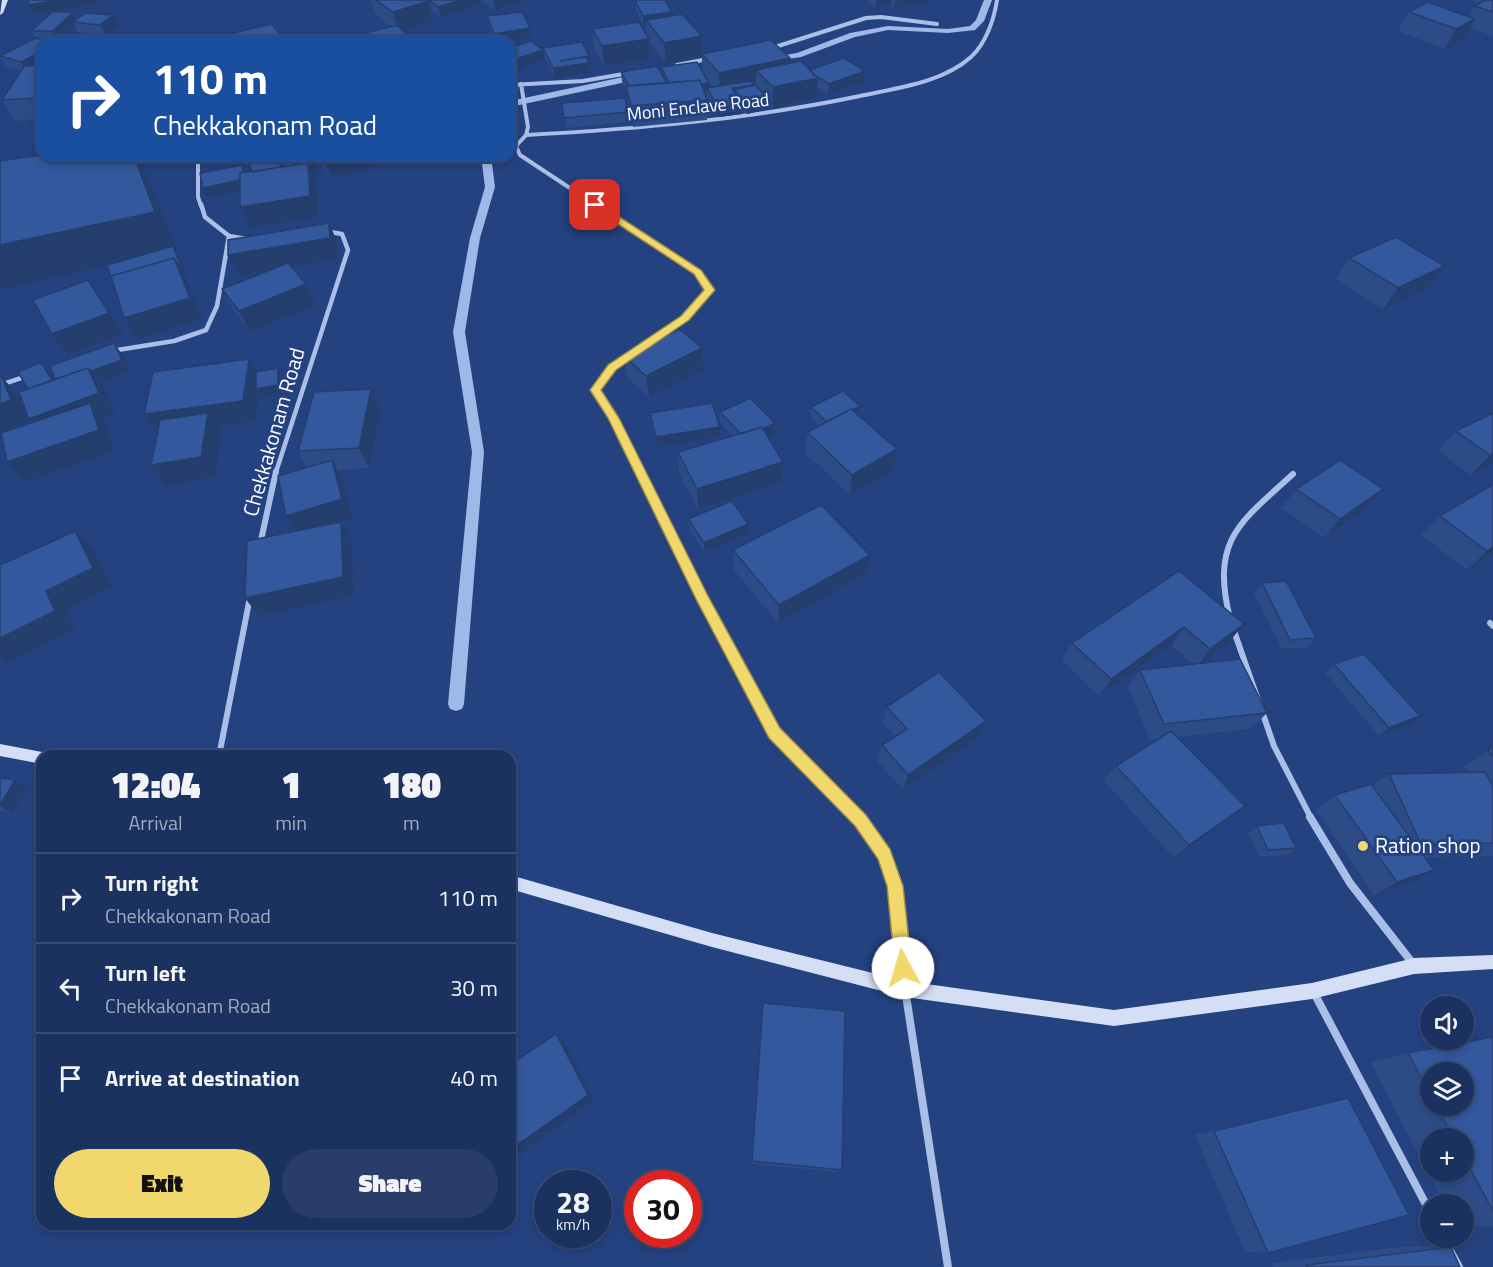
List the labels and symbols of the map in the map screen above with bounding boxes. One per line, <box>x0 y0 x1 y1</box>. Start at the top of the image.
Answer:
street label: Moni Enclave Road <box>625 86 771 127</box>
pin <box>569 179 620 230</box>
street label: Chekkakonam Road <box>234 344 312 520</box>
place label: Ration shop <box>1375 829 1481 861</box>
marker: Ration shop <box>1356 839 1370 853</box>
position arrow <box>871 936 935 1000</box>
speed limit sign: 30 <box>624 1170 702 1248</box>

